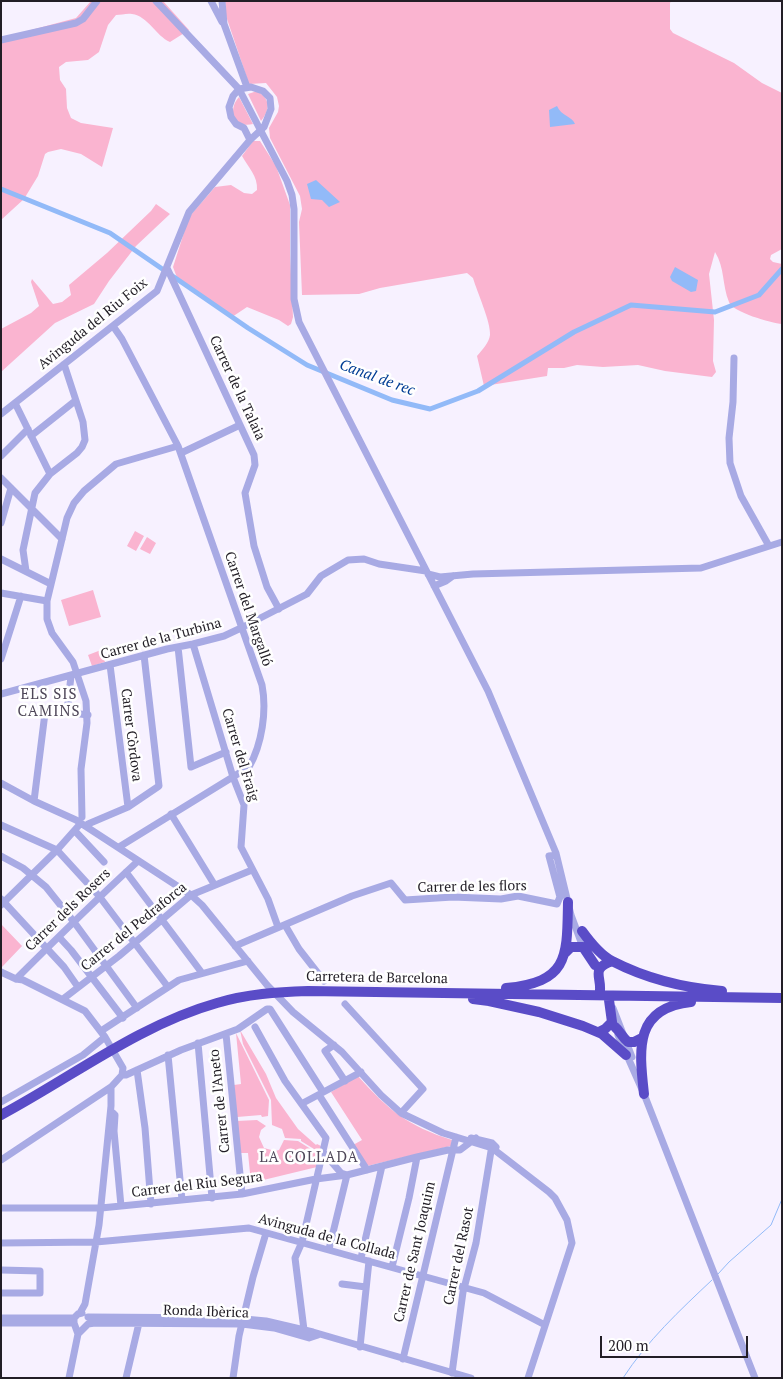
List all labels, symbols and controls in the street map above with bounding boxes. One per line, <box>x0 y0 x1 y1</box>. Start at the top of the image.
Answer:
street label: Avinguda del Riu Foix <box>35 275 151 373</box>
street label: Carrer de la Talaia <box>205 333 269 443</box>
water label: Canal de rec <box>337 356 417 400</box>
street label: Carrer del Margalló <box>220 549 276 669</box>
street label: Carrer de la Turbina <box>99 615 223 663</box>
district label: ELS SIS CAMINS <box>17 686 81 721</box>
street label: Carrer Còrdova <box>117 687 145 783</box>
street label: Carrer del Fraig <box>218 706 262 804</box>
street label: Carrer dels Rosers <box>22 865 114 955</box>
street label: Carrer de les flors <box>417 878 527 896</box>
street label: Carrer del Pedraforca <box>78 879 190 975</box>
street label: Carretera de Barcelona <box>306 968 448 988</box>
street label: Carrer de l'Aneto <box>206 1048 234 1154</box>
district label: LA COLLADA <box>258 1149 360 1167</box>
street label: Carrer del Riu Segura <box>130 1169 264 1201</box>
street label: Carrer de Sant Joaquim <box>391 1180 439 1324</box>
street label: Carrer del Rasot <box>440 1205 478 1307</box>
street label: Avinguda de la Collada <box>256 1211 398 1263</box>
street label: Ronda Ibèrica <box>163 1302 249 1322</box>
scale bar <box>603 1326 750 1358</box>
text: 200 m <box>608 1335 649 1355</box>

